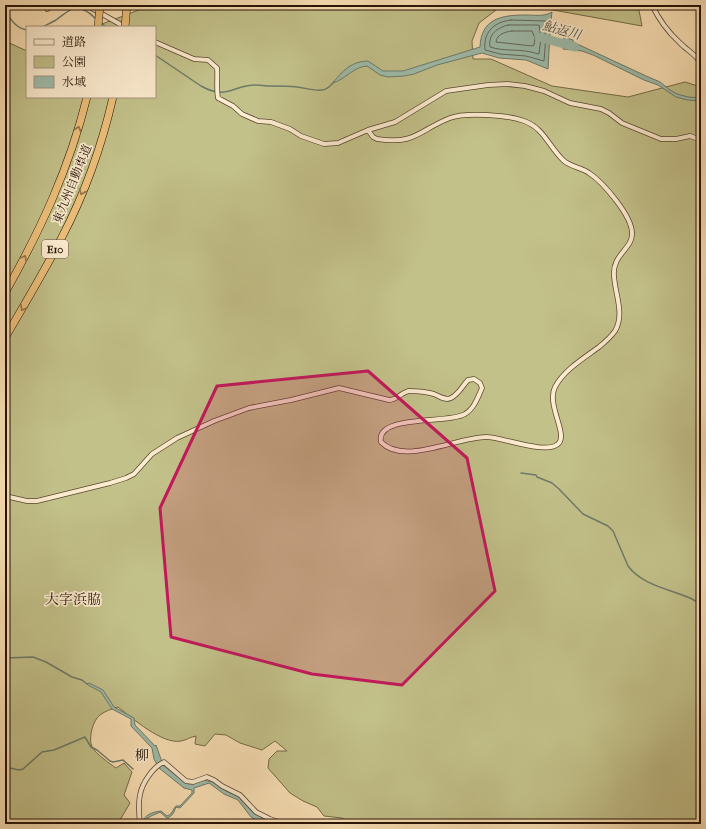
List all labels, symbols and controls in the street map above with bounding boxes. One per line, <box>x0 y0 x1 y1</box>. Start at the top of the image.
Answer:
water label: 鮎返川 <box>541 18 585 43</box>
legend <box>26 26 156 98</box>
text: 道路 <box>62 35 86 49</box>
text: 公園 <box>62 55 86 69</box>
text: 水域 <box>62 75 86 89</box>
one-way arrow <box>73 126 82 133</box>
street label: 東九州自動車道 <box>50 142 94 226</box>
one-way arrow <box>79 189 87 196</box>
road number: E10 <box>42 240 68 258</box>
one-way arrow <box>19 255 26 263</box>
one-way arrow <box>20 304 27 311</box>
district label: 大字浜脇 <box>45 591 101 608</box>
district label: 柳 <box>135 747 149 764</box>

